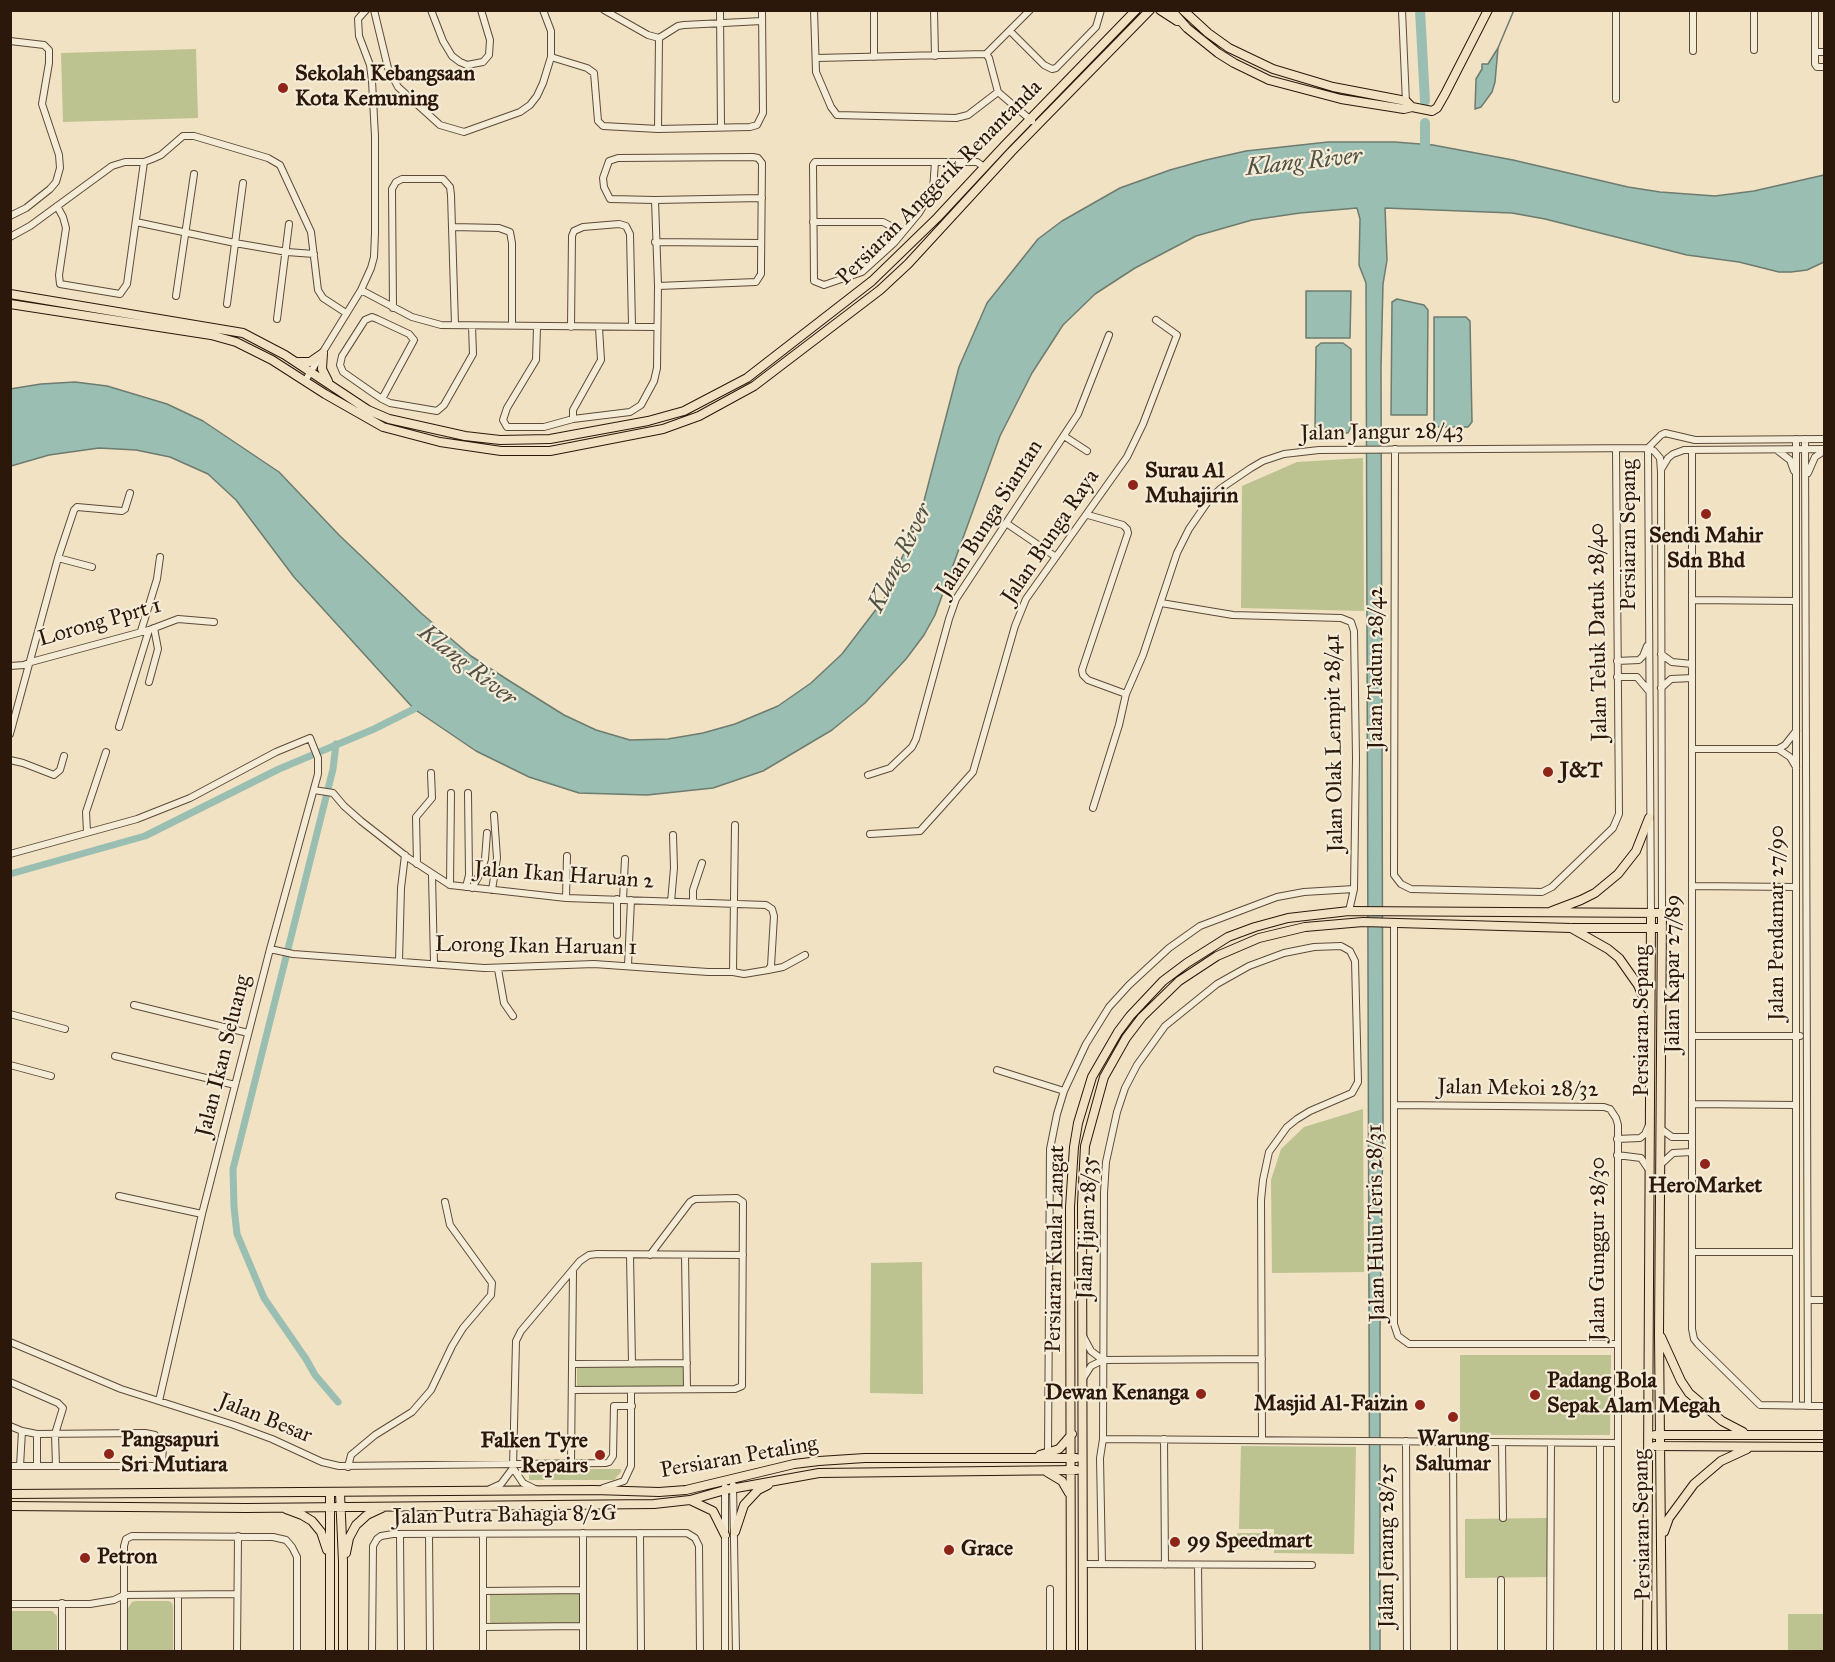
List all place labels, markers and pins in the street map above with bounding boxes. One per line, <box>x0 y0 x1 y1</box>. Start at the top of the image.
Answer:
place label: Sekolah Kebangsaan Kota Kemuning <box>295 62 475 113</box>
marker: Sekolah Kebangsaan Kota Kemuning <box>276 81 290 95</box>
place label: Surau Al Muhajirin <box>1145 459 1238 511</box>
marker: Surau Al Muhajirin <box>1126 478 1140 492</box>
marker: Sendi Mahir Sdn Bhd <box>1699 507 1713 521</box>
place label: Sendi Mahir Sdn Bhd <box>1649 524 1763 576</box>
place label: J&T <box>1560 759 1603 785</box>
marker: J&T <box>1541 765 1555 779</box>
marker: HeroMarket <box>1698 1157 1712 1171</box>
place label: HeroMarket <box>1648 1174 1762 1200</box>
place label: Padang Bola Sepak Alam Megah <box>1547 1369 1721 1420</box>
place label: Dewan Kenanga <box>1045 1381 1189 1407</box>
marker: Dewan Kenanga <box>1194 1387 1208 1401</box>
marker: Padang Bola Sepak Alam Megah <box>1528 1388 1542 1402</box>
place label: Masjid Al-Faizin <box>1254 1392 1408 1418</box>
marker: Masjid Al-Faizin <box>1413 1398 1427 1412</box>
marker: Warung Salumar <box>1446 1410 1460 1424</box>
place label: Warung Salumar <box>1415 1427 1491 1478</box>
place label: Pangsapuri Sri Mutiara <box>121 1428 228 1480</box>
place label: Falken Tyre Repairs <box>480 1429 588 1480</box>
marker: Pangsapuri Sri Mutiara <box>102 1447 116 1461</box>
marker: Falken Tyre Repairs <box>593 1448 607 1462</box>
place label: 99 Speedmart <box>1187 1529 1312 1555</box>
marker: 99 Speedmart <box>1168 1535 1182 1549</box>
place label: Grace <box>961 1537 1013 1563</box>
marker: Grace <box>942 1543 956 1557</box>
place label: Petron <box>97 1545 157 1571</box>
marker: Petron <box>78 1551 92 1565</box>

